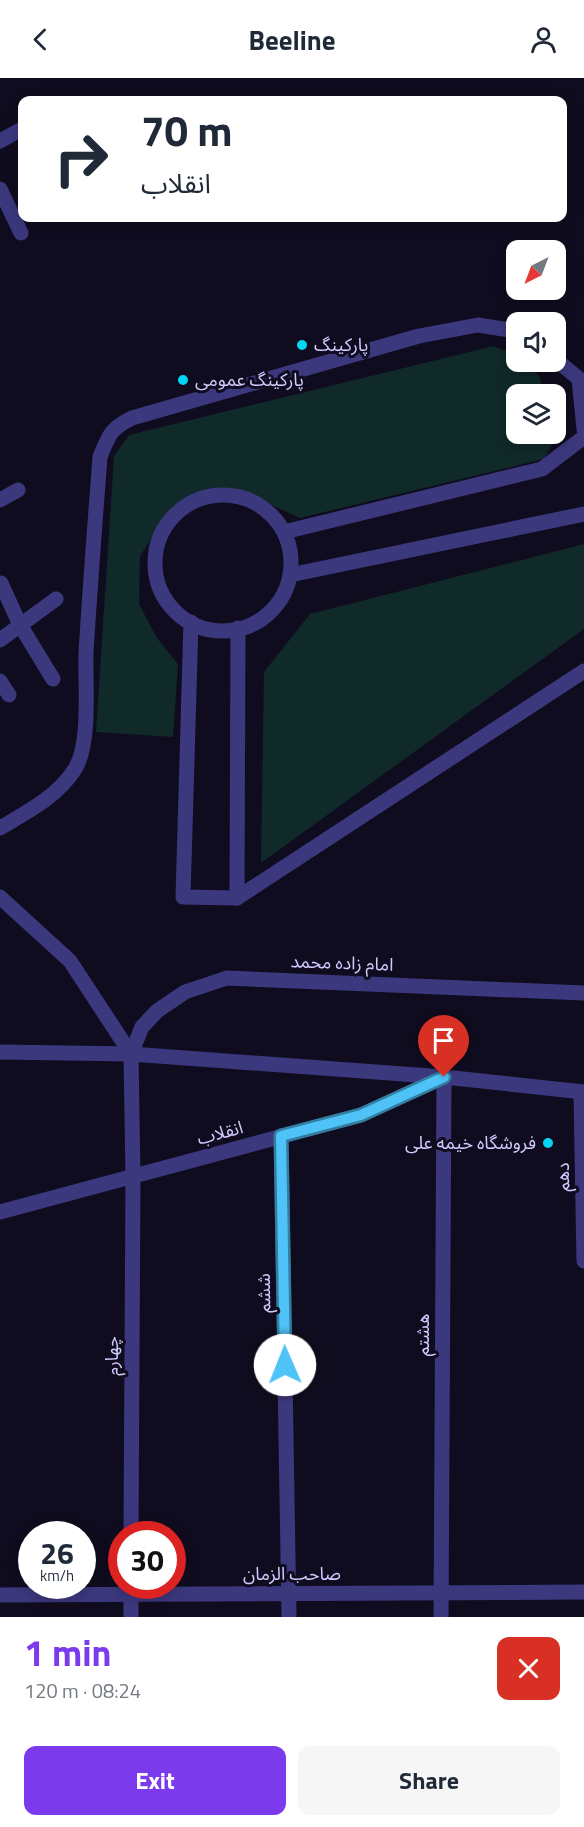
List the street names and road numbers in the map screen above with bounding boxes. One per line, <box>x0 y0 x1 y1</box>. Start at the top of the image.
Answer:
street label: امام زاده محمد <box>290 947 394 979</box>
street label: انقلاب <box>194 1113 246 1152</box>
street label: دهم <box>549 1162 576 1192</box>
street label: ششم <box>250 1273 277 1313</box>
street label: هشتم <box>409 1314 436 1356</box>
street label: چهارم <box>98 1336 126 1376</box>
street label: صاحب الزمان <box>243 1560 341 1587</box>

